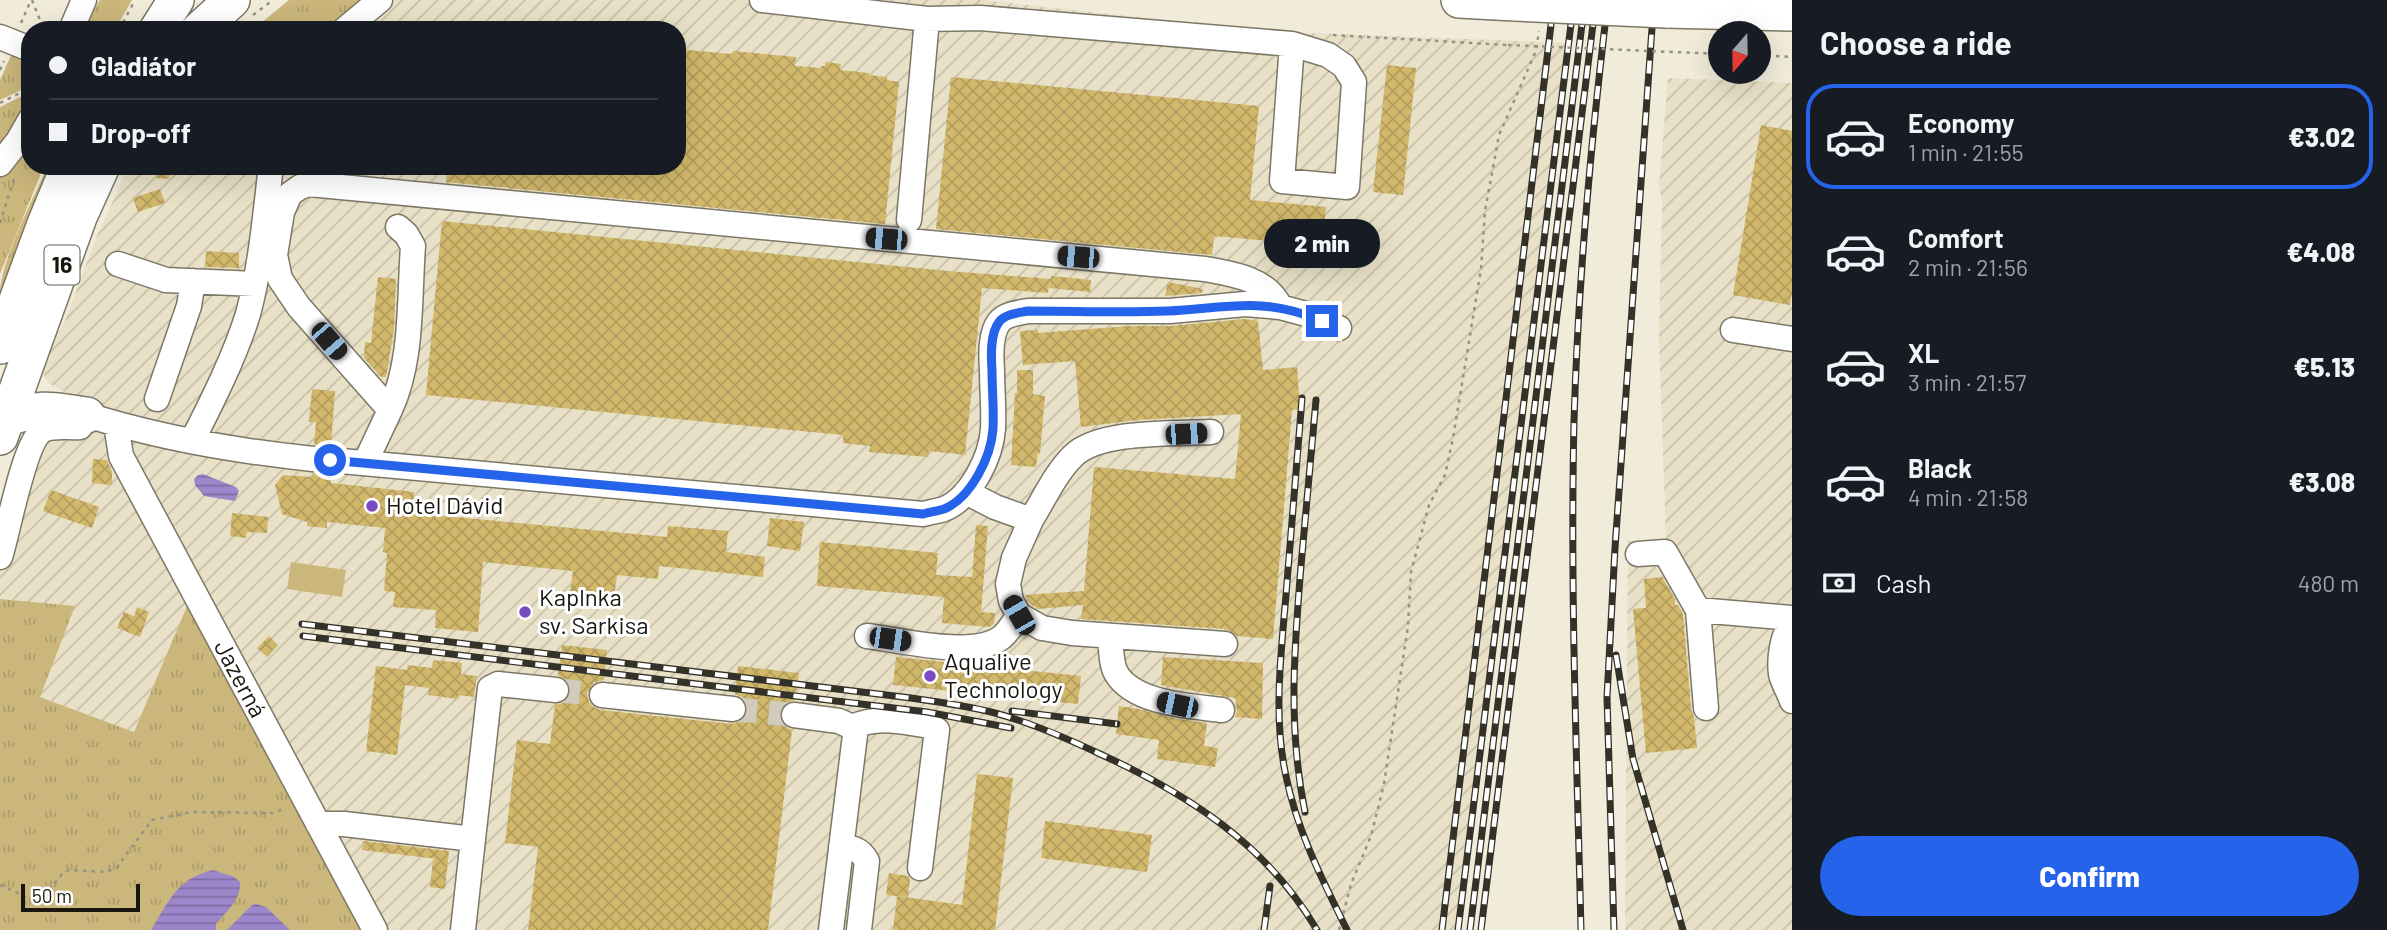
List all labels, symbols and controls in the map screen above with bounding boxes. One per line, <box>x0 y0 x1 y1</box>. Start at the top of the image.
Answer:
north arrow <box>1708 21 1771 84</box>
map controls <box>1708 21 1771 84</box>
text: Choose a ride <box>1820 23 2012 61</box>
text: Gladiátor <box>91 50 196 81</box>
icon: car <box>1824 105 1887 168</box>
text: Economy <box>1908 107 2014 138</box>
text: Drop-off <box>91 117 191 148</box>
text: €3.02 <box>2288 121 2355 152</box>
text: 1 min · 21:55 <box>1908 138 2023 166</box>
callout: 2 min <box>1264 219 1380 268</box>
icon: car <box>1824 220 1887 283</box>
text: Comfort <box>1908 222 2004 253</box>
car <box>865 227 908 251</box>
text: 2 min <box>1294 229 1350 257</box>
text: €4.08 <box>2287 236 2355 267</box>
car <box>1057 245 1100 269</box>
road number: 16 <box>44 246 80 284</box>
text: 2 min · 21:56 <box>1908 253 2028 281</box>
route end <box>1306 305 1338 337</box>
car <box>308 318 351 364</box>
icon: car <box>1824 335 1887 398</box>
text: XL <box>1908 337 1939 368</box>
text: €5.13 <box>2294 351 2355 382</box>
text: 3 min · 21:57 <box>1908 368 2026 396</box>
car <box>1165 422 1208 446</box>
route start <box>314 444 346 476</box>
icon: car <box>1824 450 1887 513</box>
text: Black <box>1908 452 1972 483</box>
text: €3.08 <box>2289 466 2355 497</box>
text: 4 min · 21:58 <box>1908 483 2028 511</box>
place label: Hotel Dávid <box>386 490 503 519</box>
marker: Hotel Dávid <box>364 498 380 514</box>
icon: cash <box>1820 564 1858 602</box>
text: Cash <box>1876 567 1931 598</box>
text: 480 m <box>2298 569 2359 597</box>
place label: Kaplnka sv. Sarkisa <box>539 582 649 639</box>
car <box>1000 592 1039 638</box>
marker: Kaplnka sv. Sarkisa <box>517 604 533 620</box>
car <box>868 626 913 652</box>
street label: Jazerná <box>209 635 274 722</box>
place label: Aqualive Technology <box>944 646 1063 703</box>
marker: Aqualive Technology <box>922 668 938 684</box>
car <box>1155 690 1200 720</box>
button: Confirm <box>1820 836 2359 916</box>
scale bar <box>21 881 140 913</box>
text: 50 m <box>32 884 72 907</box>

